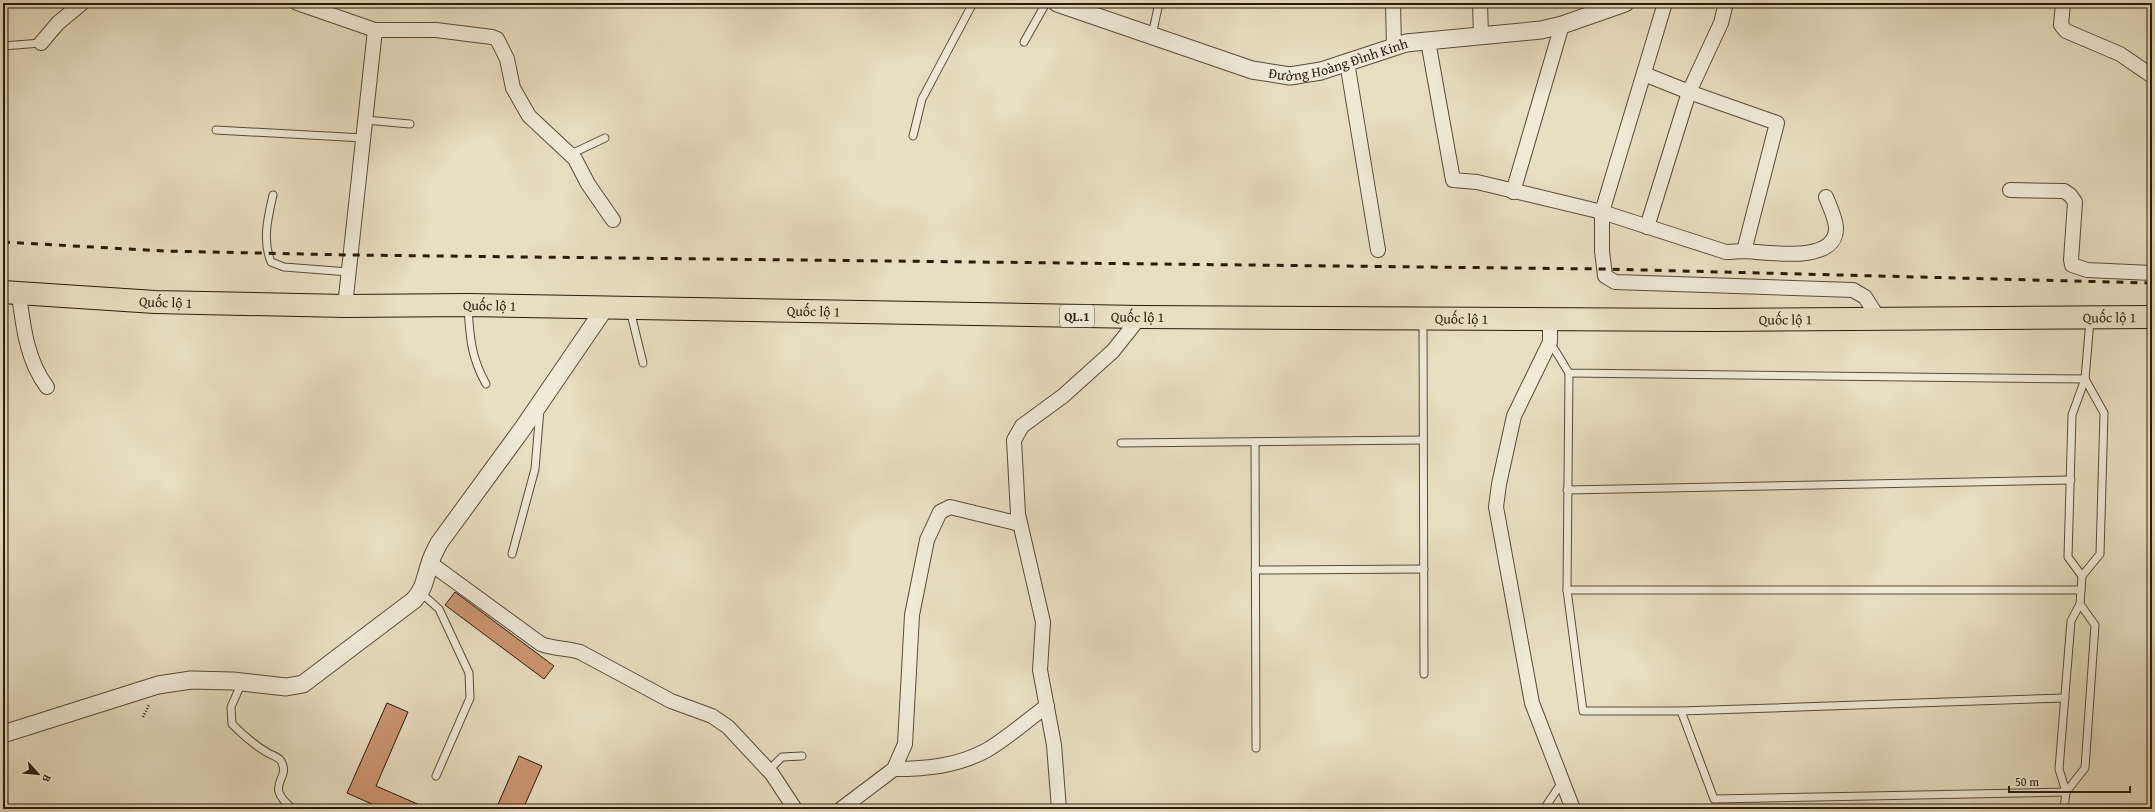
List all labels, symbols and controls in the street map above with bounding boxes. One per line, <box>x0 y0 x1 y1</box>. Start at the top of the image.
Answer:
street label: Đường Hoàng Đình Kinh <box>1267 33 1410 87</box>
street label: Quốc lộ 1 <box>138 291 193 313</box>
street label: Quốc lộ 1 <box>463 295 517 316</box>
street label: Quốc lộ 1 <box>787 301 840 322</box>
road number: QL.1 <box>1060 305 1094 327</box>
street label: Quốc lộ 1 <box>1111 306 1164 327</box>
street label: Quốc lộ 1 <box>2083 307 2136 327</box>
street label: Quốc lộ 1 <box>1435 309 1488 329</box>
street label: Quốc lộ 1 <box>1759 309 1812 330</box>
north arrow <box>18 754 58 794</box>
scale bar <box>2009 768 2130 794</box>
text: B <box>38 772 56 785</box>
text: 50 m <box>2015 773 2039 790</box>

